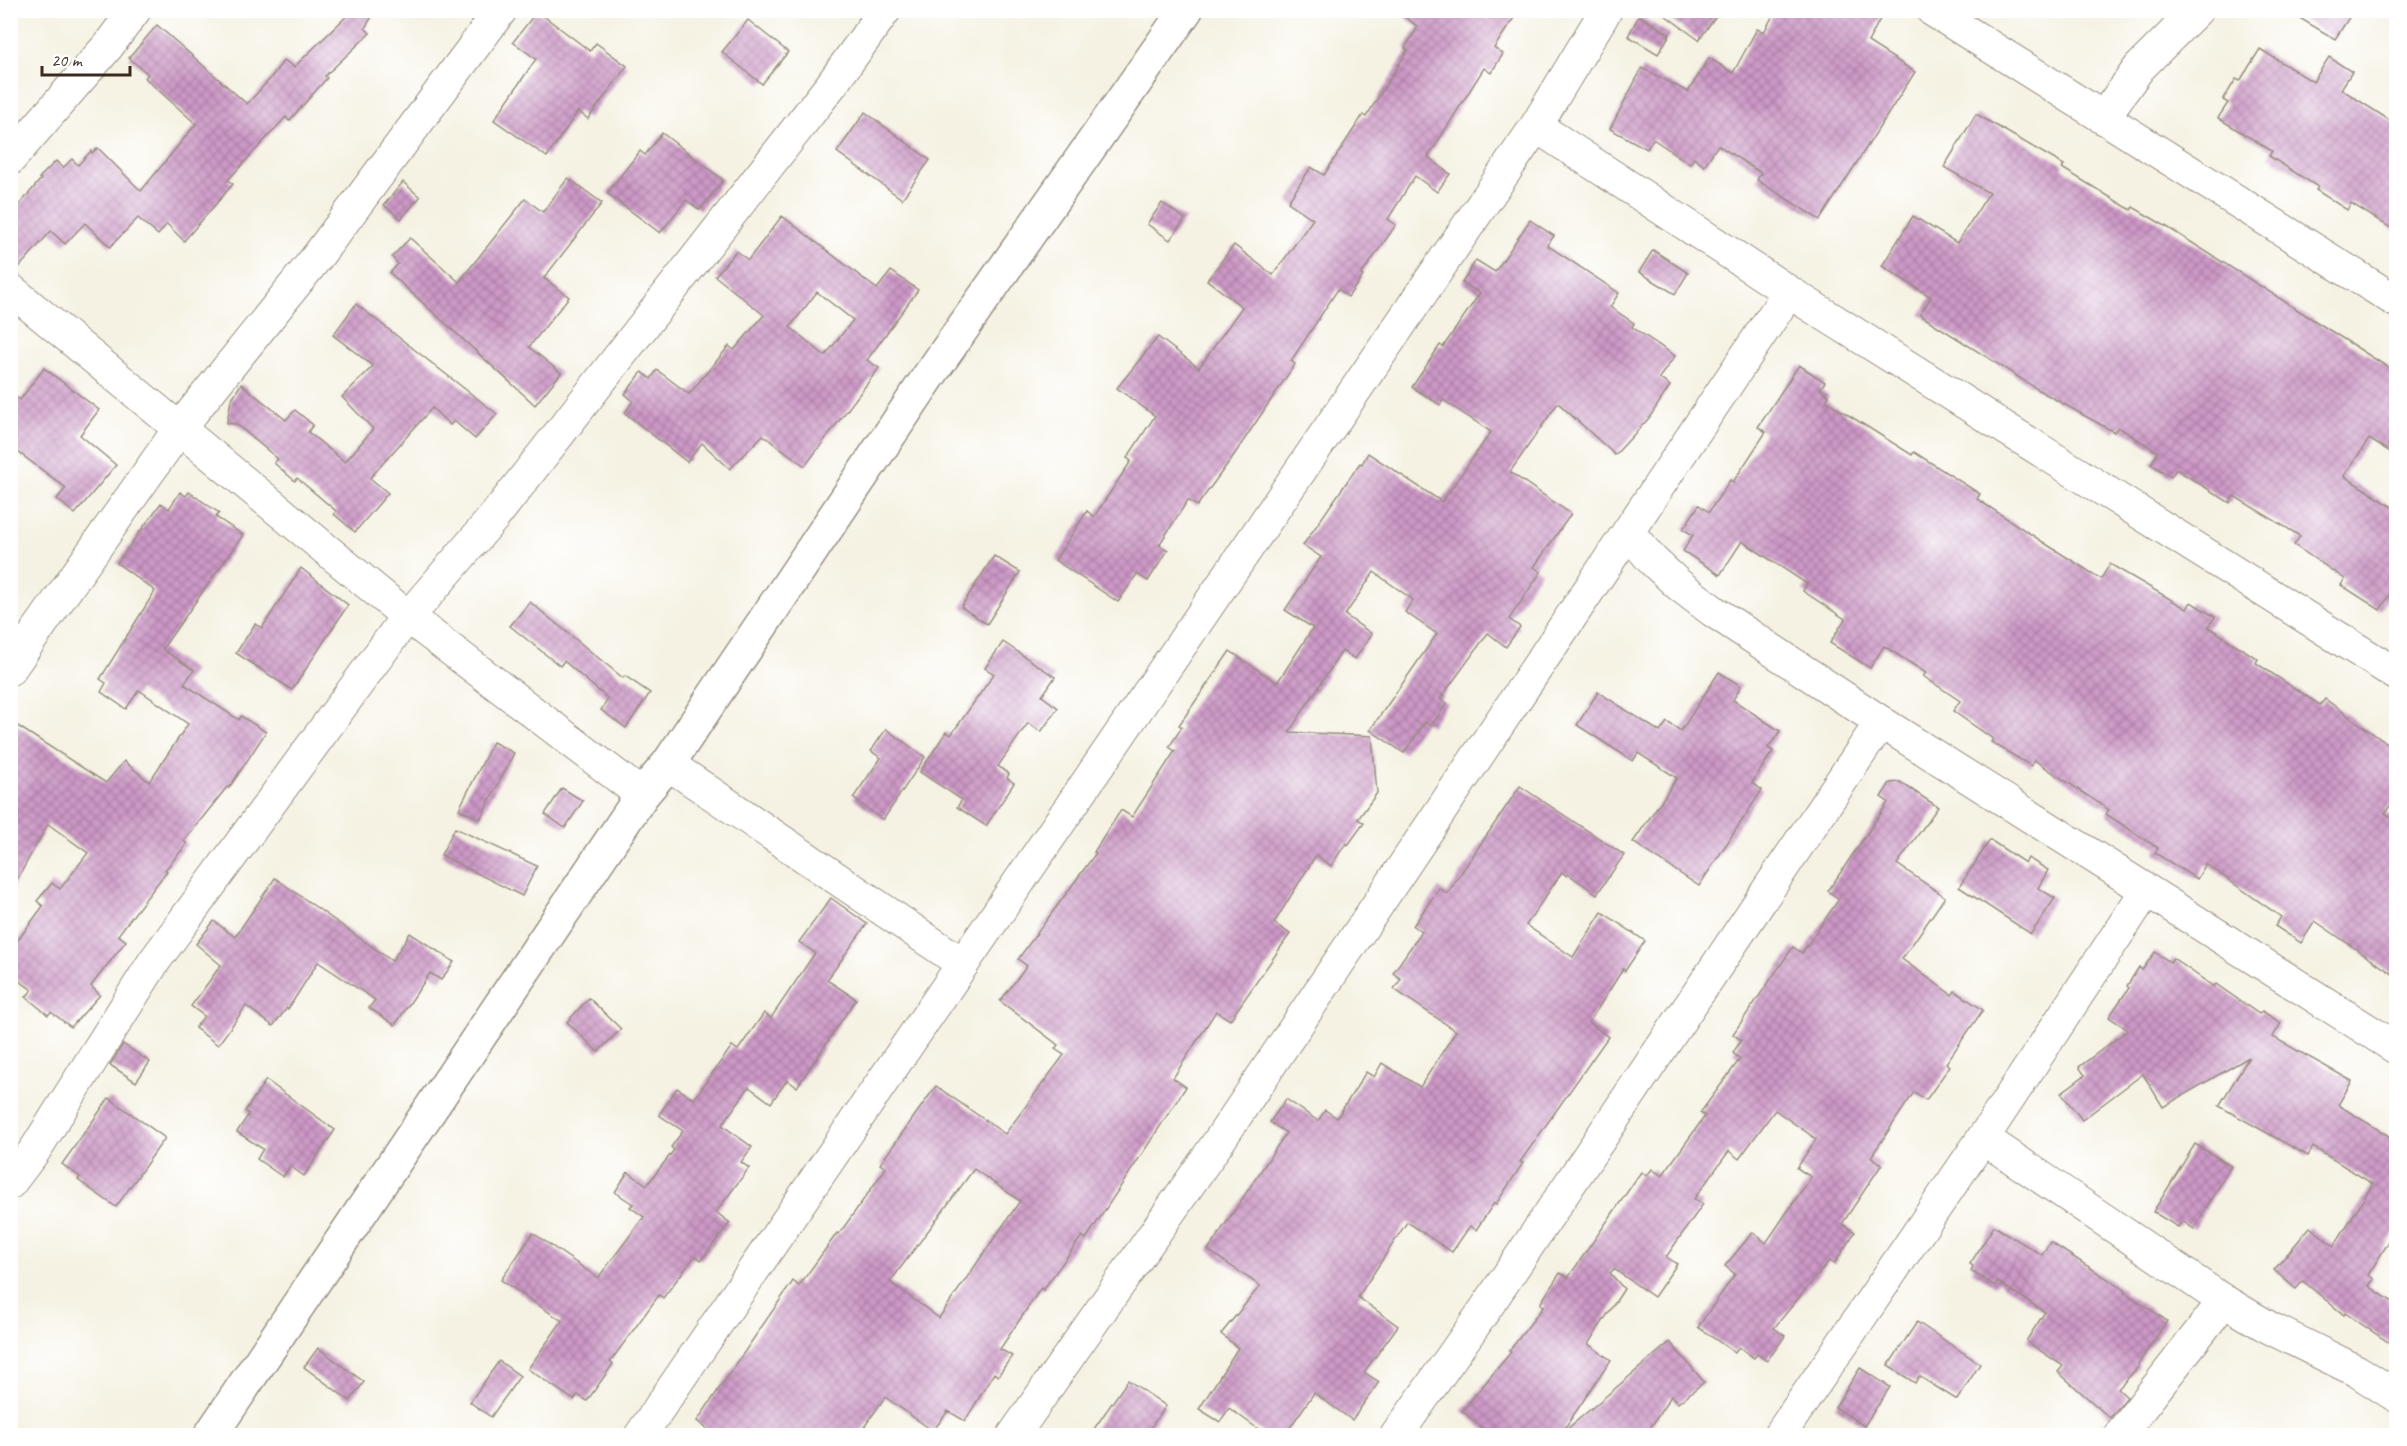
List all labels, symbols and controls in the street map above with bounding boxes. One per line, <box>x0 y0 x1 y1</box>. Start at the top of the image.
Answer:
scale bar <box>42 39 130 77</box>
text: 20 m <box>51 49 84 71</box>

